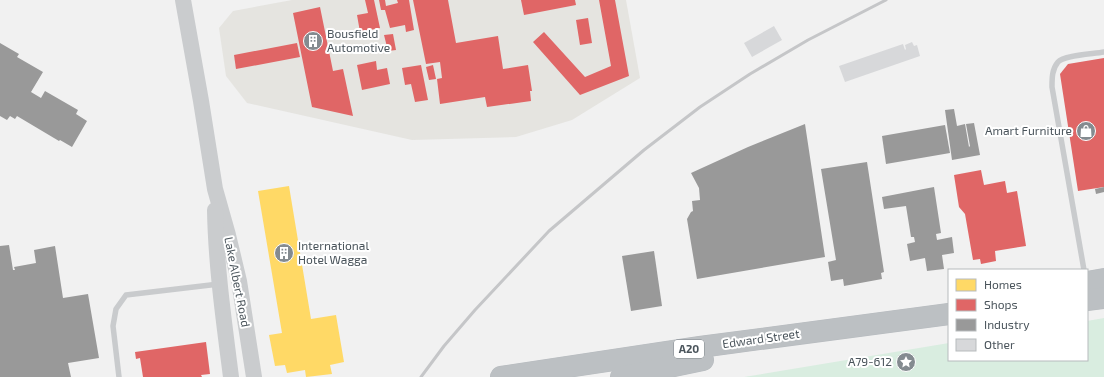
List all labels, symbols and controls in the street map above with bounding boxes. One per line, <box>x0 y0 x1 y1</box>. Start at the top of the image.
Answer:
place label: Bousfield Automotive <box>327 26 390 54</box>
building icon: Bousfield Automotive <box>302 30 324 52</box>
shop icon: Amart Furniture <box>1075 120 1097 142</box>
place label: Amart Furniture <box>985 123 1072 137</box>
street label: Lake Albert Road <box>222 236 254 328</box>
place label: International Hotel Wagga <box>298 238 369 266</box>
building icon: International Hotel Wagga <box>273 242 295 264</box>
legend <box>948 269 1088 361</box>
text: Homes <box>984 277 1022 291</box>
text: Shops <box>984 297 1018 311</box>
text: Industry <box>984 317 1030 331</box>
street label: Edward Street <box>721 326 801 350</box>
text: Other <box>984 337 1015 351</box>
road number: A20 <box>674 340 704 358</box>
place icon: A79-612 <box>895 351 917 373</box>
place label: A79-612 <box>848 354 892 368</box>

